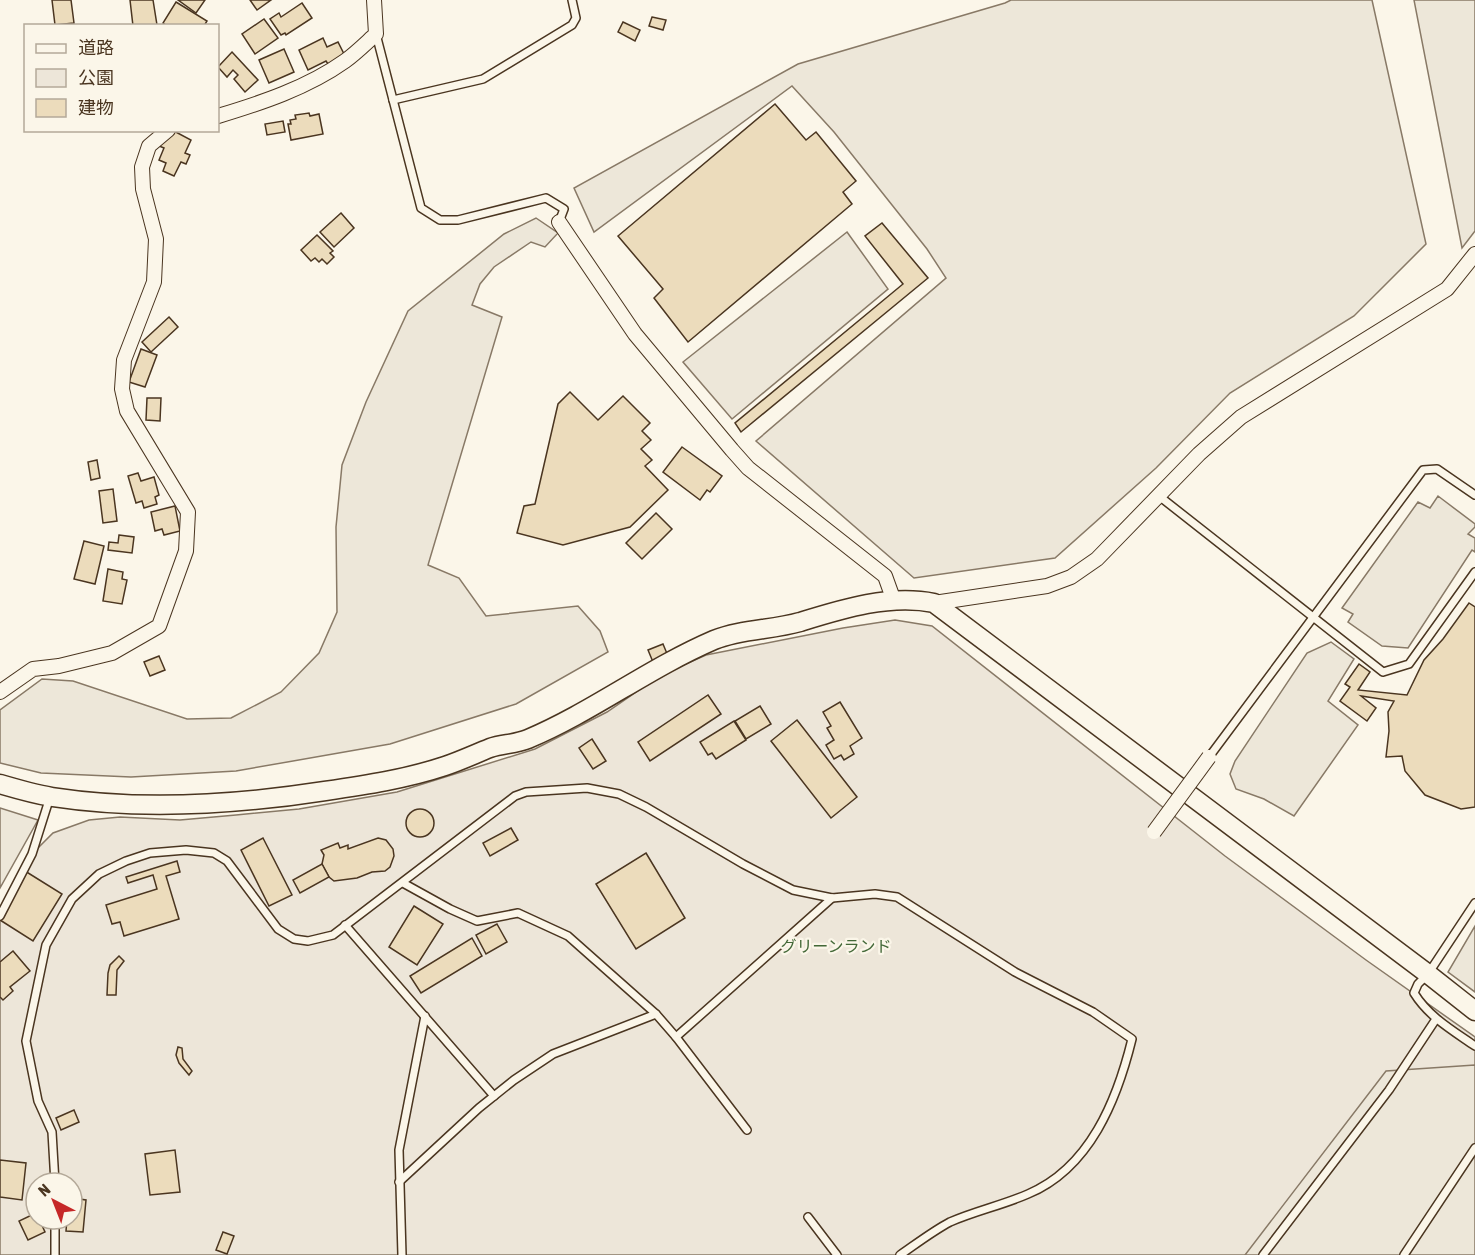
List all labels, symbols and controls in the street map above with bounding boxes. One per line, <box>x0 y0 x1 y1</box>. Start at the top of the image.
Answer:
legend <box>24 24 219 132</box>
text: 道路 <box>78 37 114 58</box>
text: 公園 <box>78 67 114 88</box>
text: 建物 <box>78 97 114 118</box>
park label: グリーンランド <box>780 937 892 955</box>
north arrow <box>24 1171 84 1231</box>
text: N <box>34 1180 53 1200</box>

